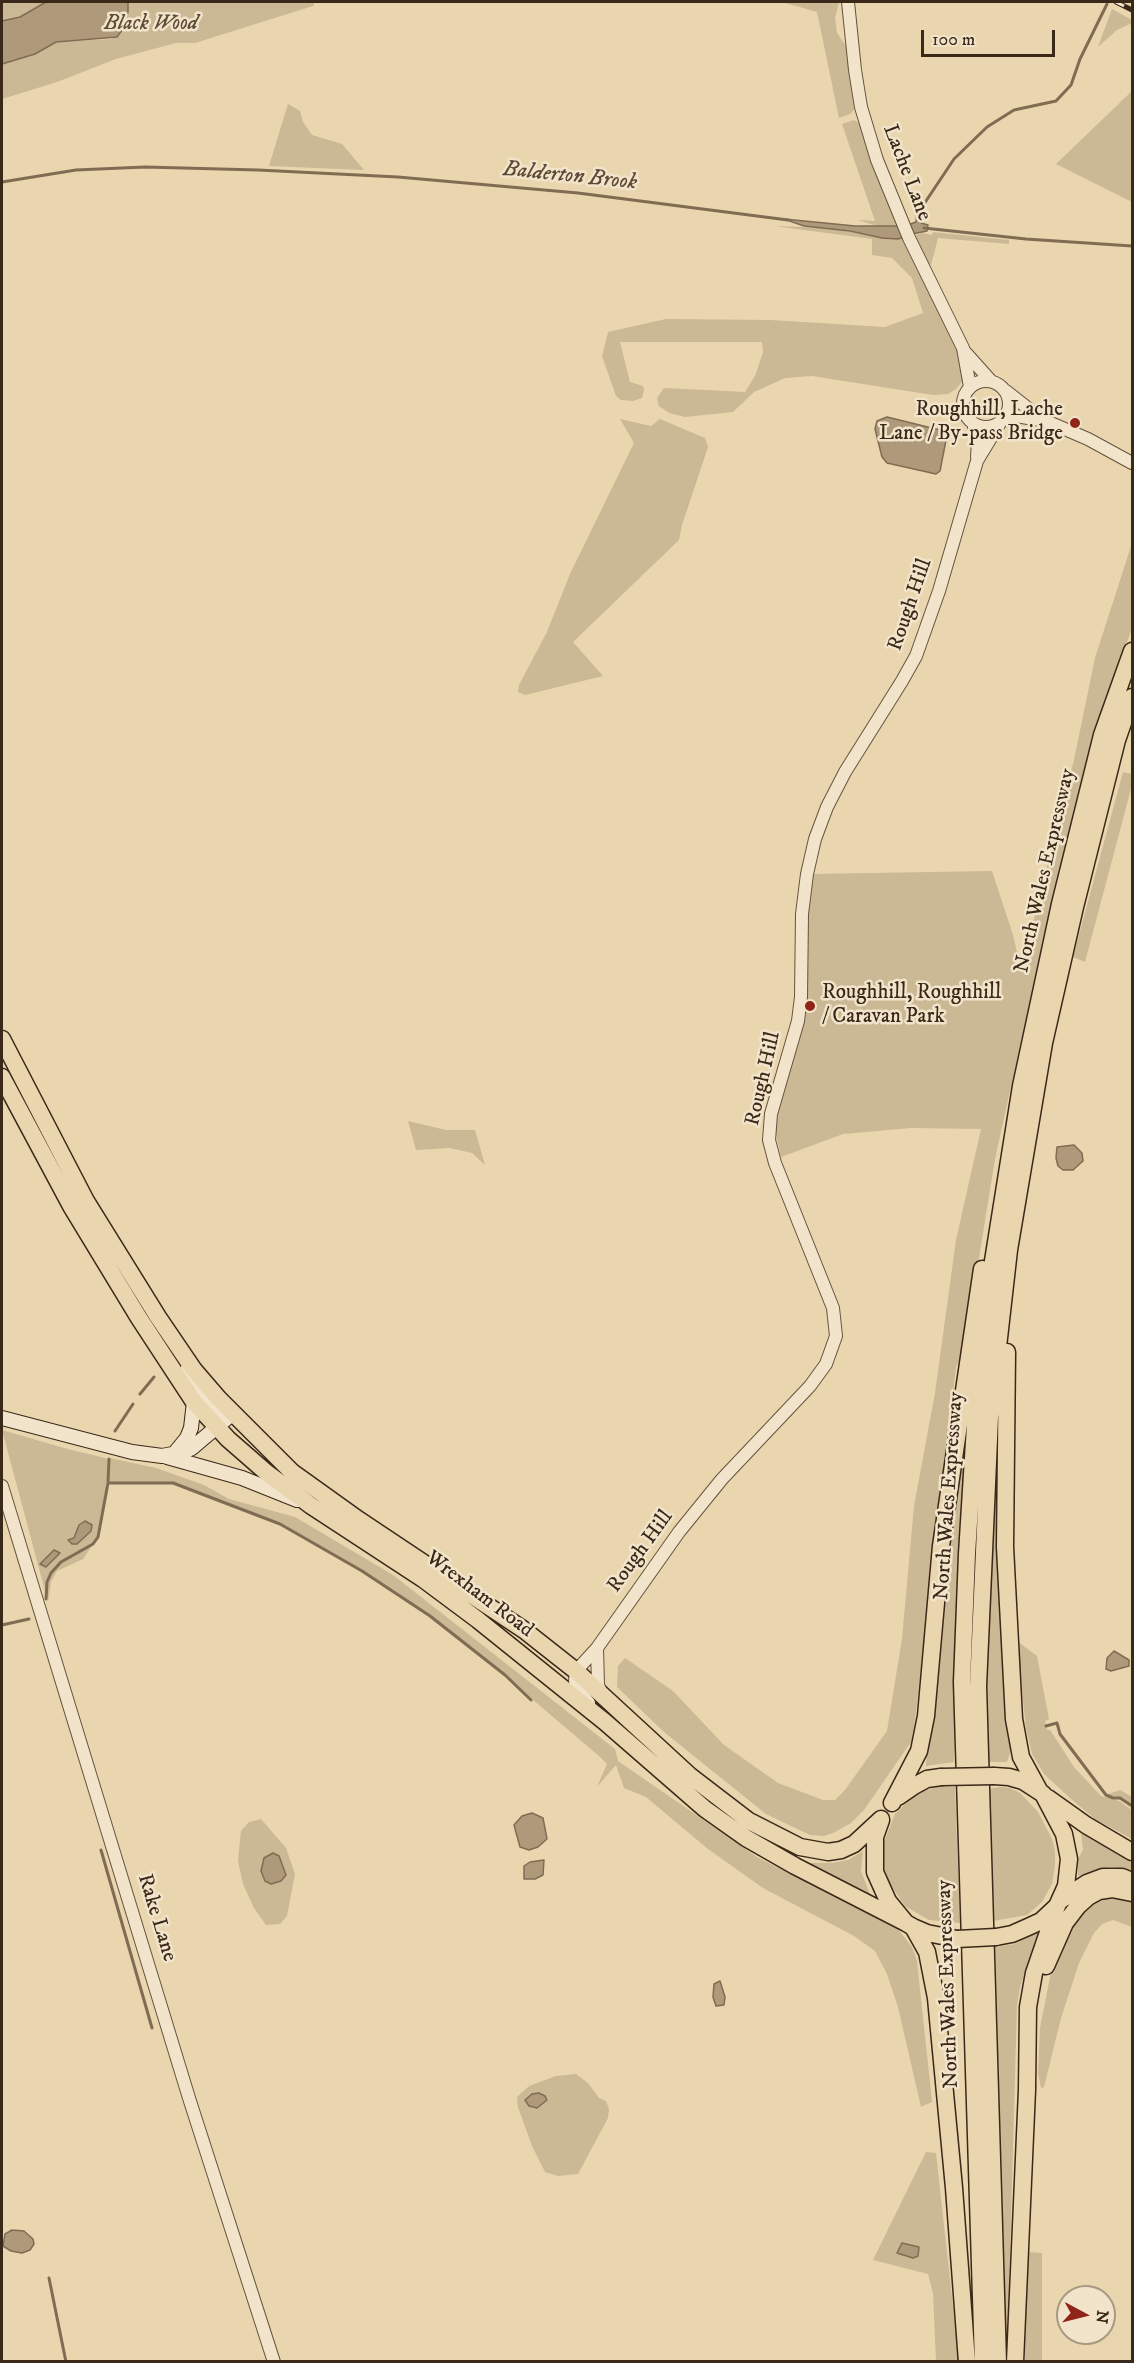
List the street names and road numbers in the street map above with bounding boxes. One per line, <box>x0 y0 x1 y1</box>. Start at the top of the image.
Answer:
street label: Lache Lane <box>876 121 936 225</box>
street label: Rough Hill <box>884 556 938 654</box>
street label: North Wales Expressway <box>1010 766 1082 976</box>
street label: Rough Hill <box>741 1030 787 1128</box>
street label: North Wales Expressway <box>930 1391 970 1601</box>
street label: Rough Hill <box>603 1506 679 1598</box>
street label: Wrexham Road <box>420 1546 538 1644</box>
street label: Rake Lane <box>131 1871 181 1965</box>
street label: North Wales Expressway <box>933 1879 965 2089</box>

